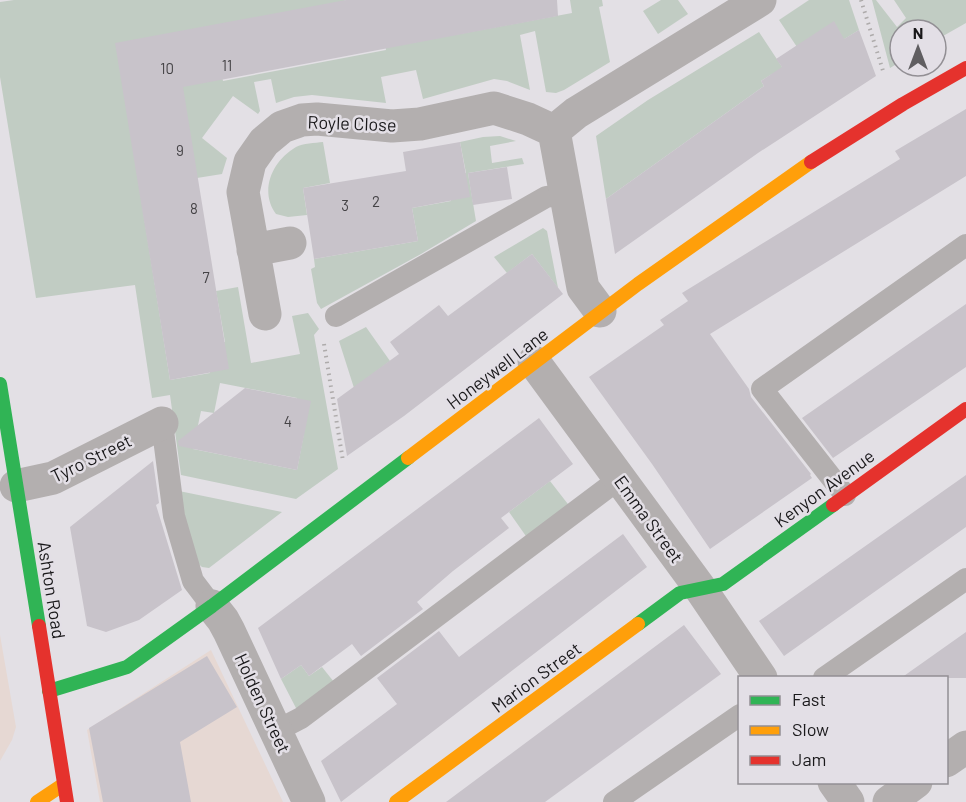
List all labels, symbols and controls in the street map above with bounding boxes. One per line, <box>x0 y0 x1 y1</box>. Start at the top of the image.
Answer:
north arrow <box>888 18 948 78</box>
text: N <box>913 23 923 42</box>
house number: 11 <box>222 56 232 74</box>
house number: 10 <box>160 59 174 77</box>
street label: Royle Close <box>307 110 397 136</box>
house number: 9 <box>176 141 184 159</box>
house number: 2 <box>372 192 380 210</box>
house number: 3 <box>341 196 349 214</box>
house number: 8 <box>190 199 198 217</box>
house number: 7 <box>202 268 210 286</box>
street label: Honeywell Lane <box>442 323 552 413</box>
house number: 4 <box>284 412 292 430</box>
street label: Tyro Street <box>47 429 135 487</box>
street label: Kenyon Avenue <box>770 444 878 532</box>
street label: Emma Street <box>610 471 688 567</box>
street label: Ashton Road <box>33 540 71 640</box>
street label: Marion Street <box>487 637 585 717</box>
street label: Holden Street <box>230 650 296 756</box>
legend <box>738 676 948 784</box>
text: Fast <box>792 688 826 710</box>
text: Slow <box>792 718 829 740</box>
text: Jam <box>792 748 826 770</box>

